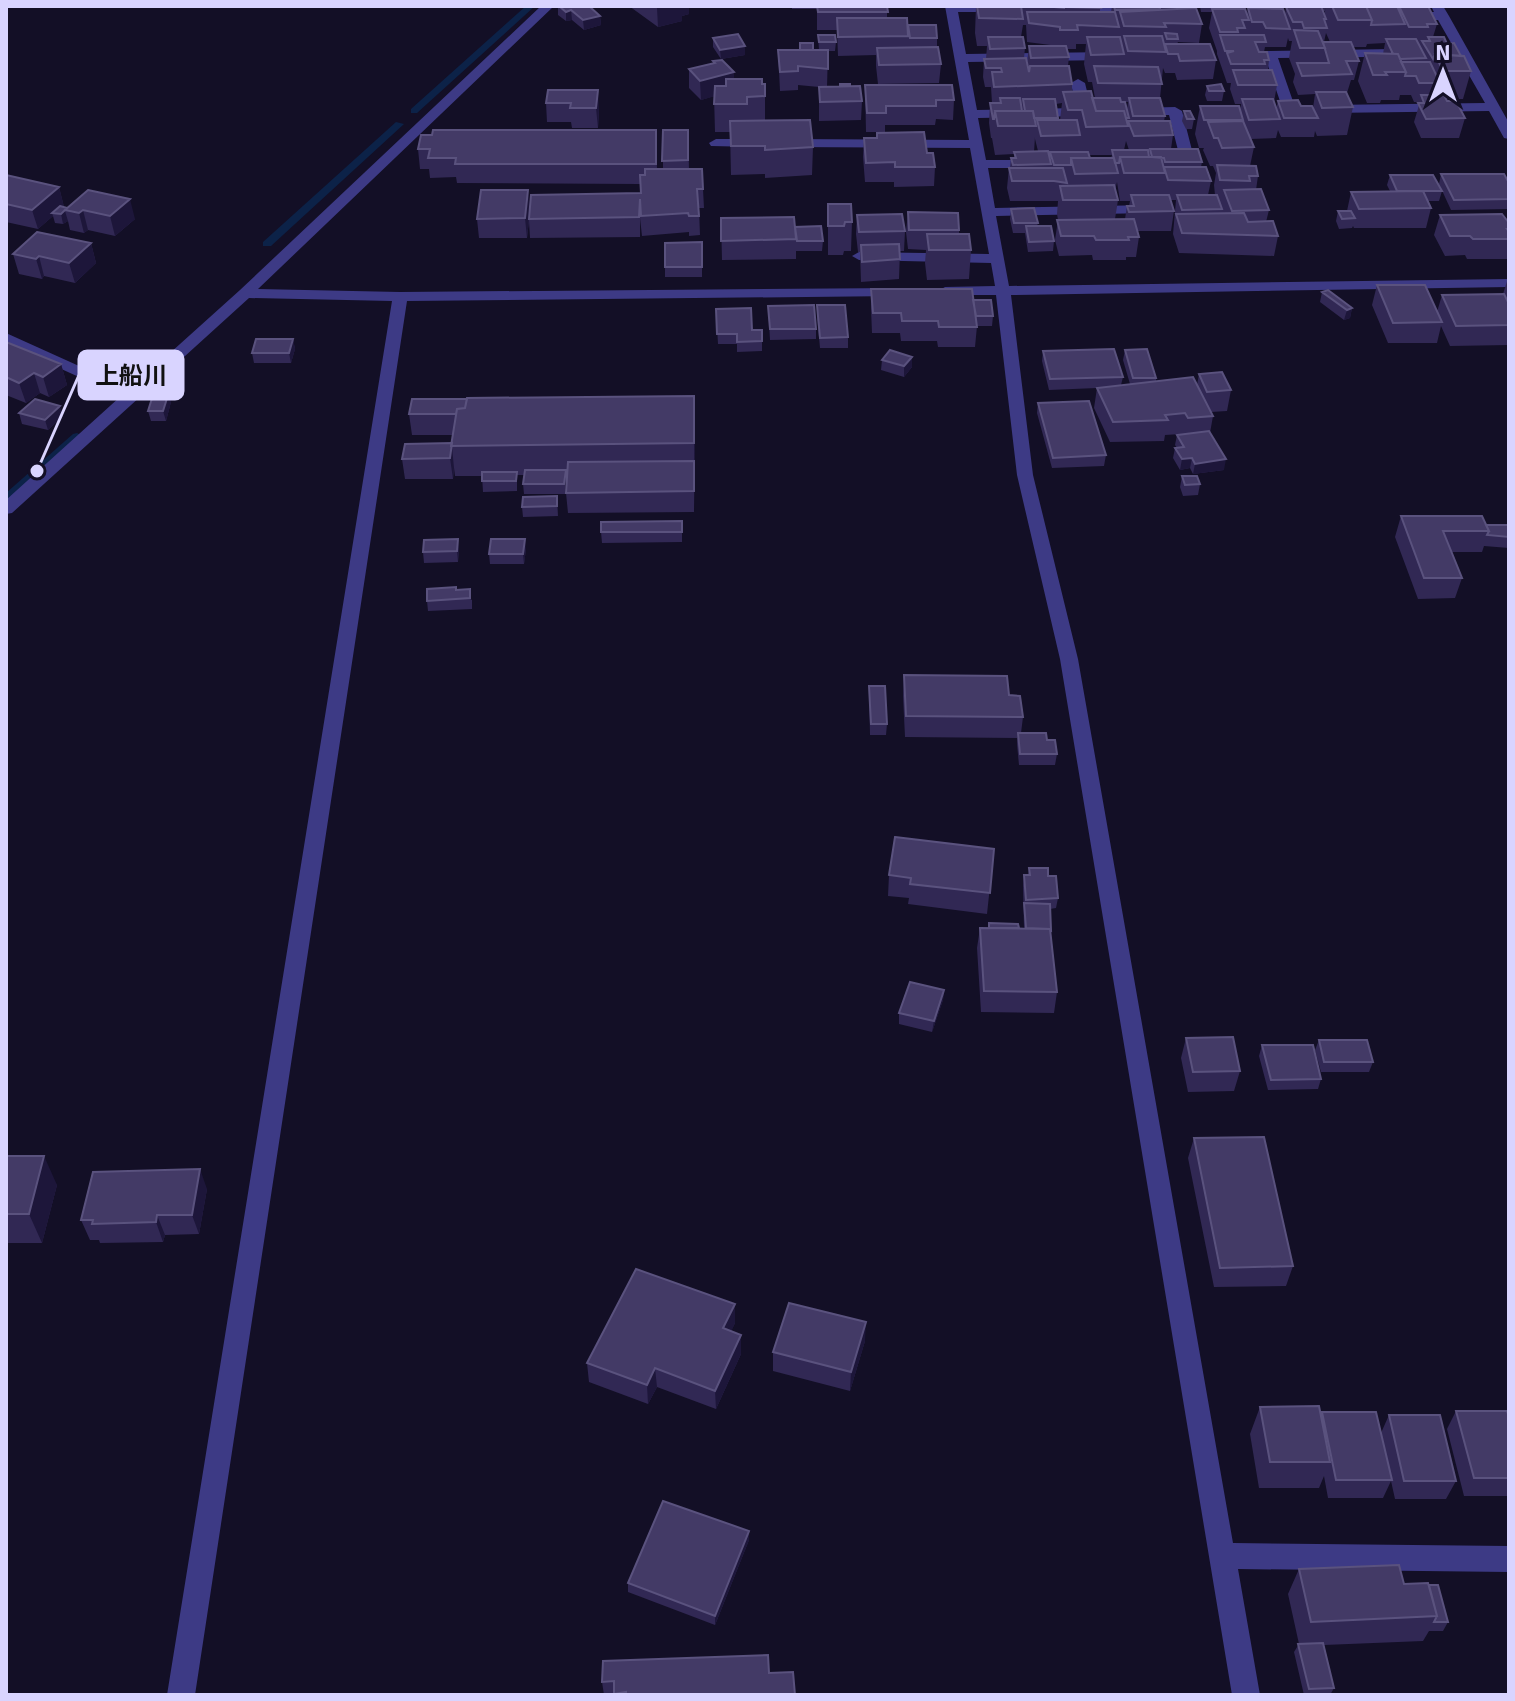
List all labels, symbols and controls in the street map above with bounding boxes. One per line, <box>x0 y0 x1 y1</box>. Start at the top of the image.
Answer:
north arrow <box>1403 32 1483 112</box>
text: N <box>1435 39 1451 66</box>
callout: 上船川 <box>79 351 183 399</box>
text: 上船川 <box>95 361 167 391</box>

